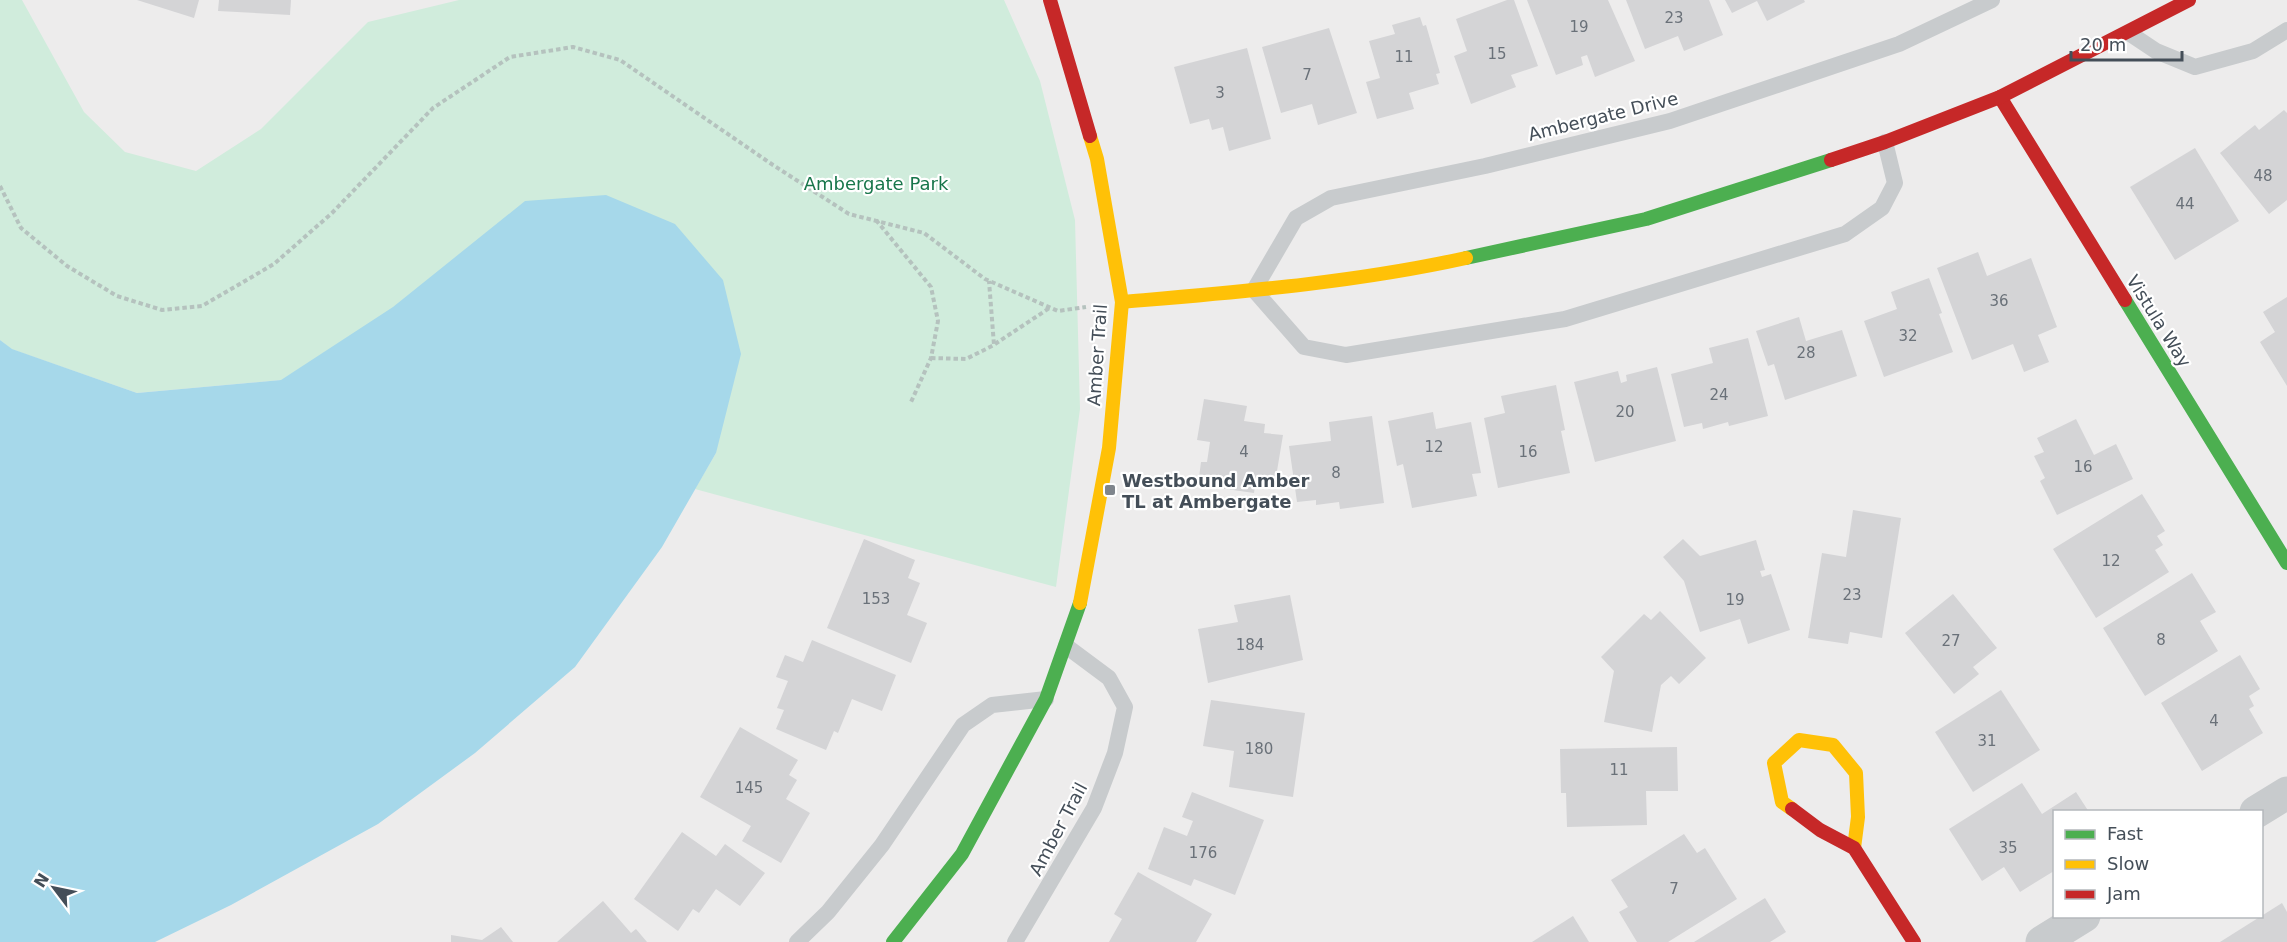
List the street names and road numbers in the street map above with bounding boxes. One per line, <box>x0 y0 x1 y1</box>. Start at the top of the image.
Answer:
street label: Ambergate Drive <box>1526 87 1680 145</box>
street label: Vistula Way <box>2122 271 2196 371</box>
street label: Amber Trail <box>1083 303 1111 407</box>
street label: Amber Trail <box>1025 779 1091 879</box>

